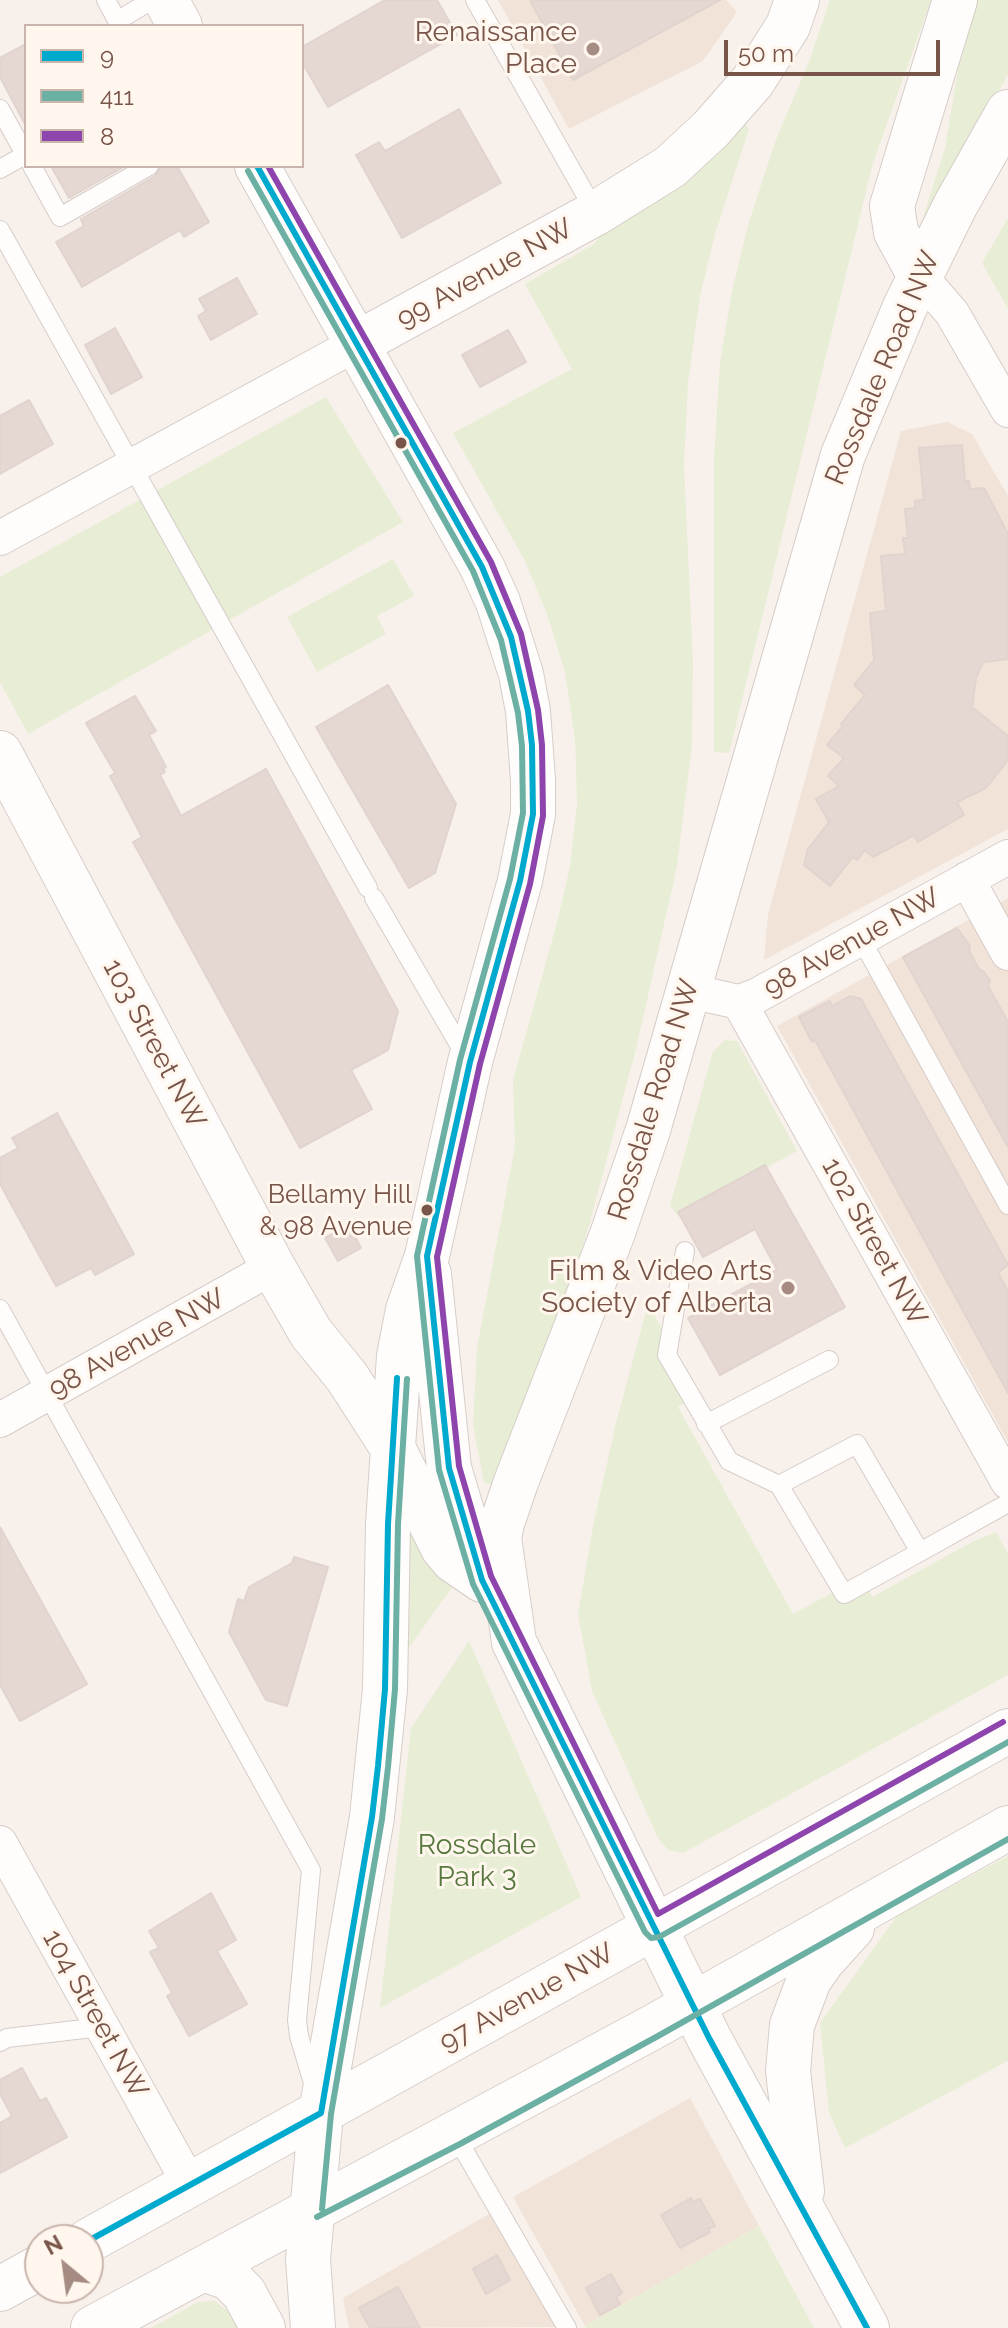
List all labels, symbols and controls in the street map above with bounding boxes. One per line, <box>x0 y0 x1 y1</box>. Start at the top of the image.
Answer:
place label: Renaissance Place <box>415 16 577 82</box>
legend <box>24 24 304 168</box>
scale bar <box>728 24 944 74</box>
text: 50 m <box>738 39 794 68</box>
marker: Renaissance Place <box>584 40 602 58</box>
text: 9 <box>100 42 114 71</box>
text: 411 <box>100 82 134 111</box>
text: 8 <box>100 122 114 151</box>
street label: 99 Avenue NW <box>391 212 579 336</box>
street label: Rossdale Road NW <box>819 246 947 490</box>
unlabelled marker <box>393 435 409 451</box>
street label: 98 Avenue NW <box>758 881 946 1005</box>
street label: 103 Street NW <box>95 954 213 1134</box>
street label: Rossdale Road NW <box>601 975 707 1225</box>
street label: 102 Street NW <box>814 1152 934 1332</box>
place label: Bellamy Hill & 98 Avenue <box>260 1179 412 1240</box>
marker: Bellamy Hill & 98 Avenue <box>419 1202 435 1218</box>
place label: Film & Video Arts Society of Alberta <box>541 1255 772 1321</box>
marker: Film & Video Arts Society of Alberta <box>779 1279 797 1297</box>
street label: 98 Avenue NW <box>43 1282 231 1406</box>
park label: Rossdale Park 3 <box>418 1829 536 1895</box>
street label: 104 Street NW <box>35 1924 155 2104</box>
street label: 97 Avenue NW <box>434 1936 620 2060</box>
north arrow <box>24 2224 104 2304</box>
text: N <box>40 2229 67 2260</box>

